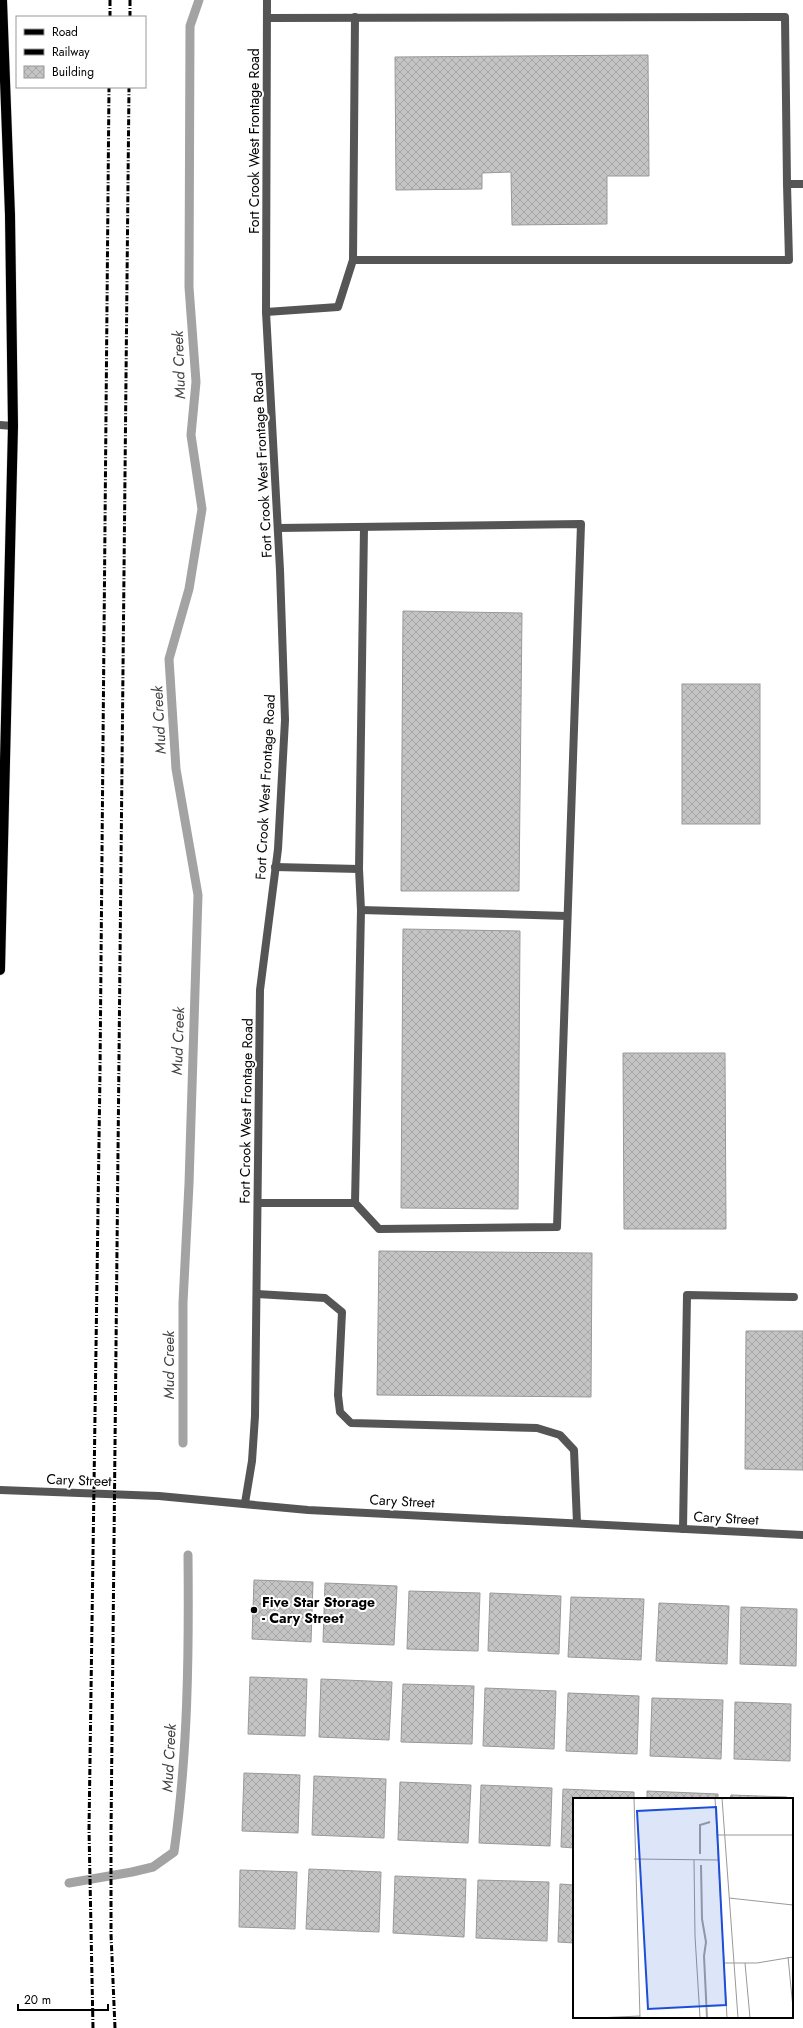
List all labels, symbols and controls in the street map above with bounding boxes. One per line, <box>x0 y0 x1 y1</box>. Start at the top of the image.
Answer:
legend <box>16 16 146 88</box>
text: Road <box>52 23 78 41</box>
text: Railway <box>52 43 90 61</box>
street label: Fort Crook West Frontage Road <box>244 48 264 234</box>
text: Building <box>52 63 94 81</box>
water label: Mud Creek <box>167 330 191 400</box>
street label: Fort Crook West Frontage Road <box>247 372 277 558</box>
water label: Mud Creek <box>146 685 172 755</box>
street label: Fort Crook West Frontage Road <box>250 694 280 880</box>
water label: Mud Creek <box>166 1006 190 1076</box>
street label: Fort Crook West Frontage Road <box>234 1018 258 1204</box>
water label: Mud Creek <box>158 1330 180 1399</box>
street label: Cary Street <box>46 1469 113 1491</box>
street label: Cary Street <box>369 1489 436 1513</box>
street label: Cary Street <box>693 1506 760 1530</box>
place label: Five Star Storage - Cary Street <box>262 1592 375 1628</box>
marker: Five Star Storage - Cary Street <box>249 1605 259 1615</box>
water label: Mud Creek <box>156 1723 182 1793</box>
inset map <box>573 1798 793 2018</box>
scale bar <box>18 1986 108 2012</box>
text: 20 m <box>24 1991 51 2009</box>

